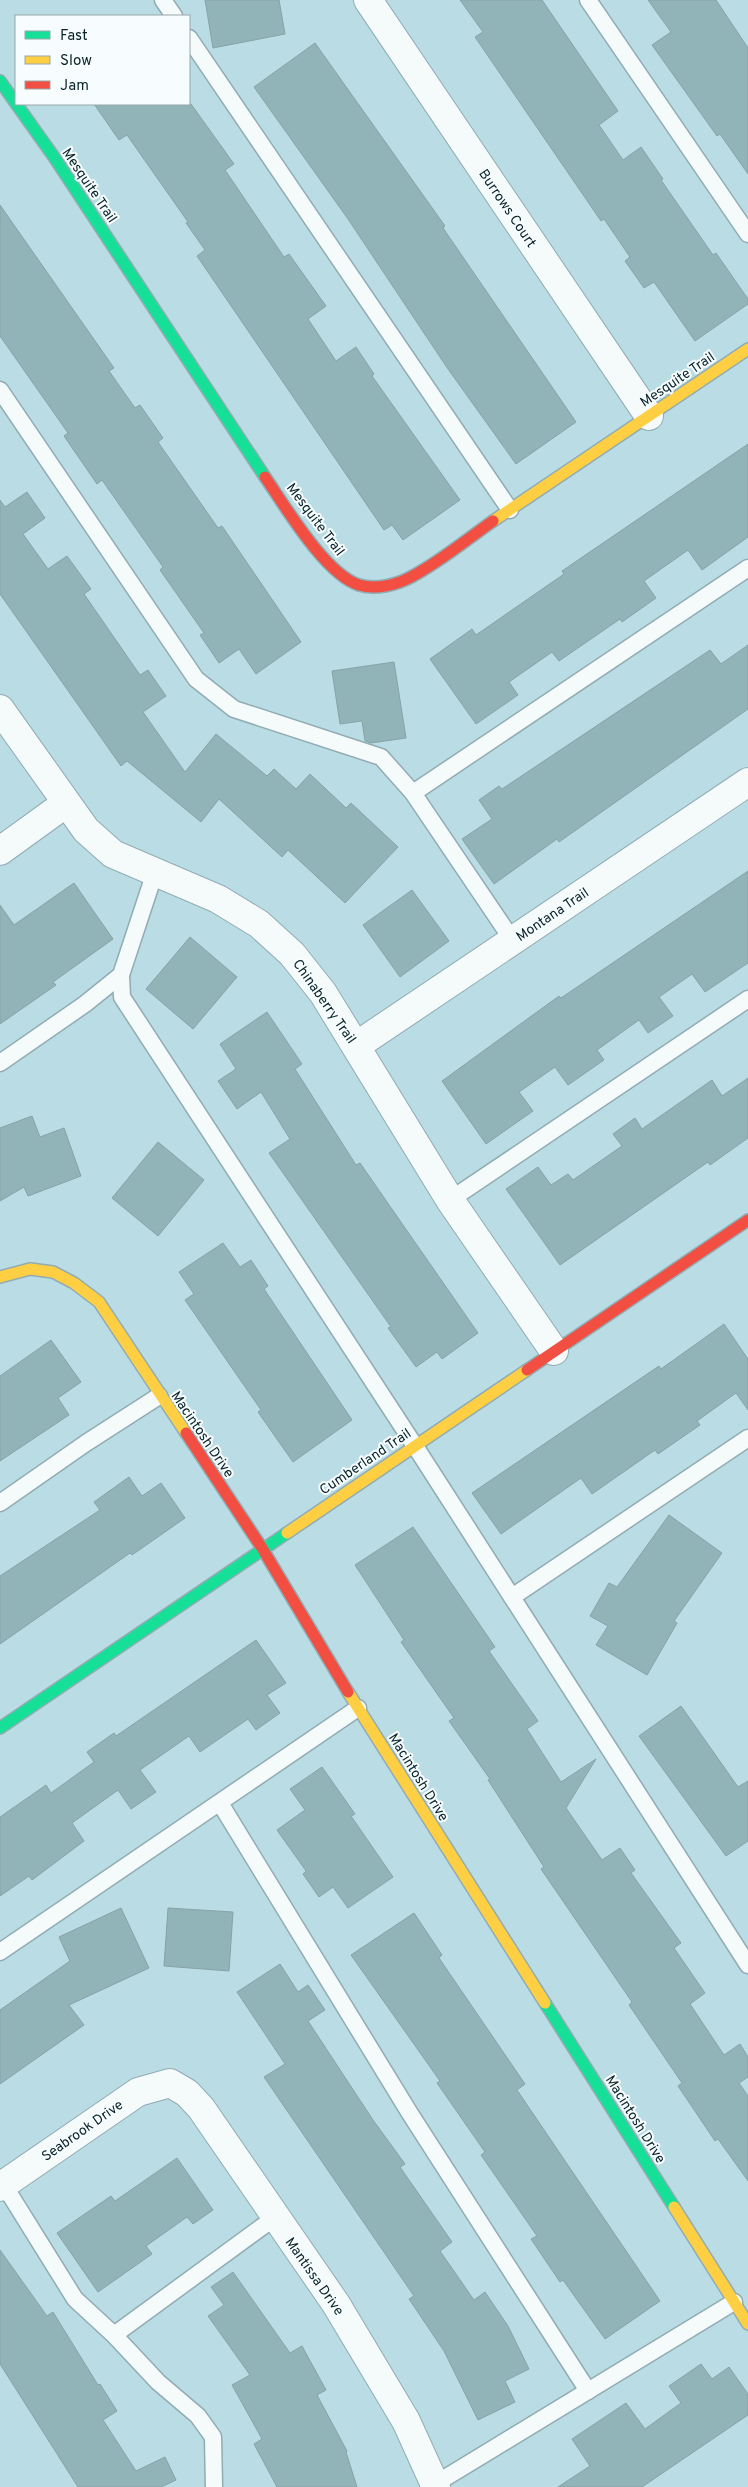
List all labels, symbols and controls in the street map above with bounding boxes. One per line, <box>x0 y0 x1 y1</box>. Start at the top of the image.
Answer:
legend <box>15 15 190 105</box>
text: Fast <box>60 27 88 46</box>
text: Slow <box>60 52 92 71</box>
text: Jam <box>60 77 89 96</box>
street label: Mesquite Trail <box>58 145 120 226</box>
street label: Burrows Court <box>474 166 539 251</box>
street label: Mesquite Trail <box>637 349 718 411</box>
street label: Mesquite Trail <box>282 480 348 560</box>
street label: Montana Trail <box>513 885 592 946</box>
street label: Chinaberry Trail <box>288 956 359 1047</box>
street label: Macintosh Drive <box>167 1388 237 1481</box>
street label: Cumberland Trail <box>317 1425 415 1499</box>
street label: Macintosh Drive <box>384 1731 452 1825</box>
street label: Macintosh Drive <box>601 2073 669 2167</box>
street label: Seabrook Drive <box>39 2097 127 2166</box>
street label: Mantissa Drive <box>281 2235 347 2319</box>

